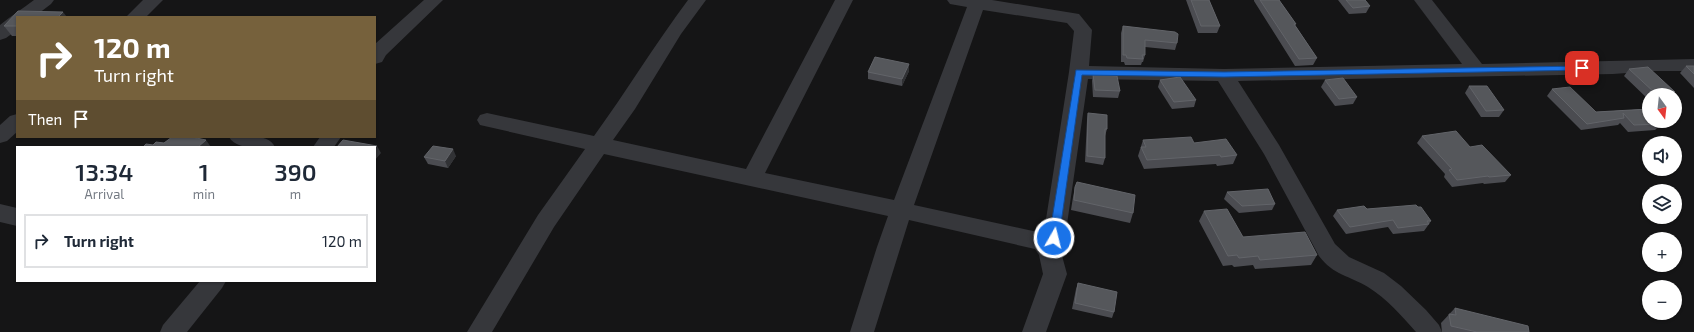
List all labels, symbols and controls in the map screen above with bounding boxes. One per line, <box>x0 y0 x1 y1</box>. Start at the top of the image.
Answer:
text: 120 m <box>94 30 171 64</box>
icon: right <box>28 32 80 84</box>
pin <box>1565 51 1599 85</box>
icon: arrive <box>1571 57 1593 79</box>
text: Turn right <box>94 64 174 86</box>
north arrow <box>1642 88 1682 128</box>
map controls <box>1642 88 1682 320</box>
icon: arrive <box>70 108 92 130</box>
text: Then <box>28 110 62 128</box>
button: sound <box>1642 136 1682 176</box>
text: 13:34 <box>75 157 133 186</box>
text: 1 <box>199 157 209 186</box>
text: 390 <box>274 157 317 186</box>
button: layers <box>1642 184 1682 224</box>
text: Arrival <box>85 186 124 202</box>
text: min <box>193 186 215 202</box>
text: m <box>290 186 301 202</box>
position arrow <box>1033 217 1075 259</box>
icon: right <box>30 230 52 252</box>
text: Turn right <box>64 232 134 250</box>
text: 120 m <box>322 232 362 250</box>
button: + <box>1642 232 1682 272</box>
button: − <box>1642 280 1682 320</box>

